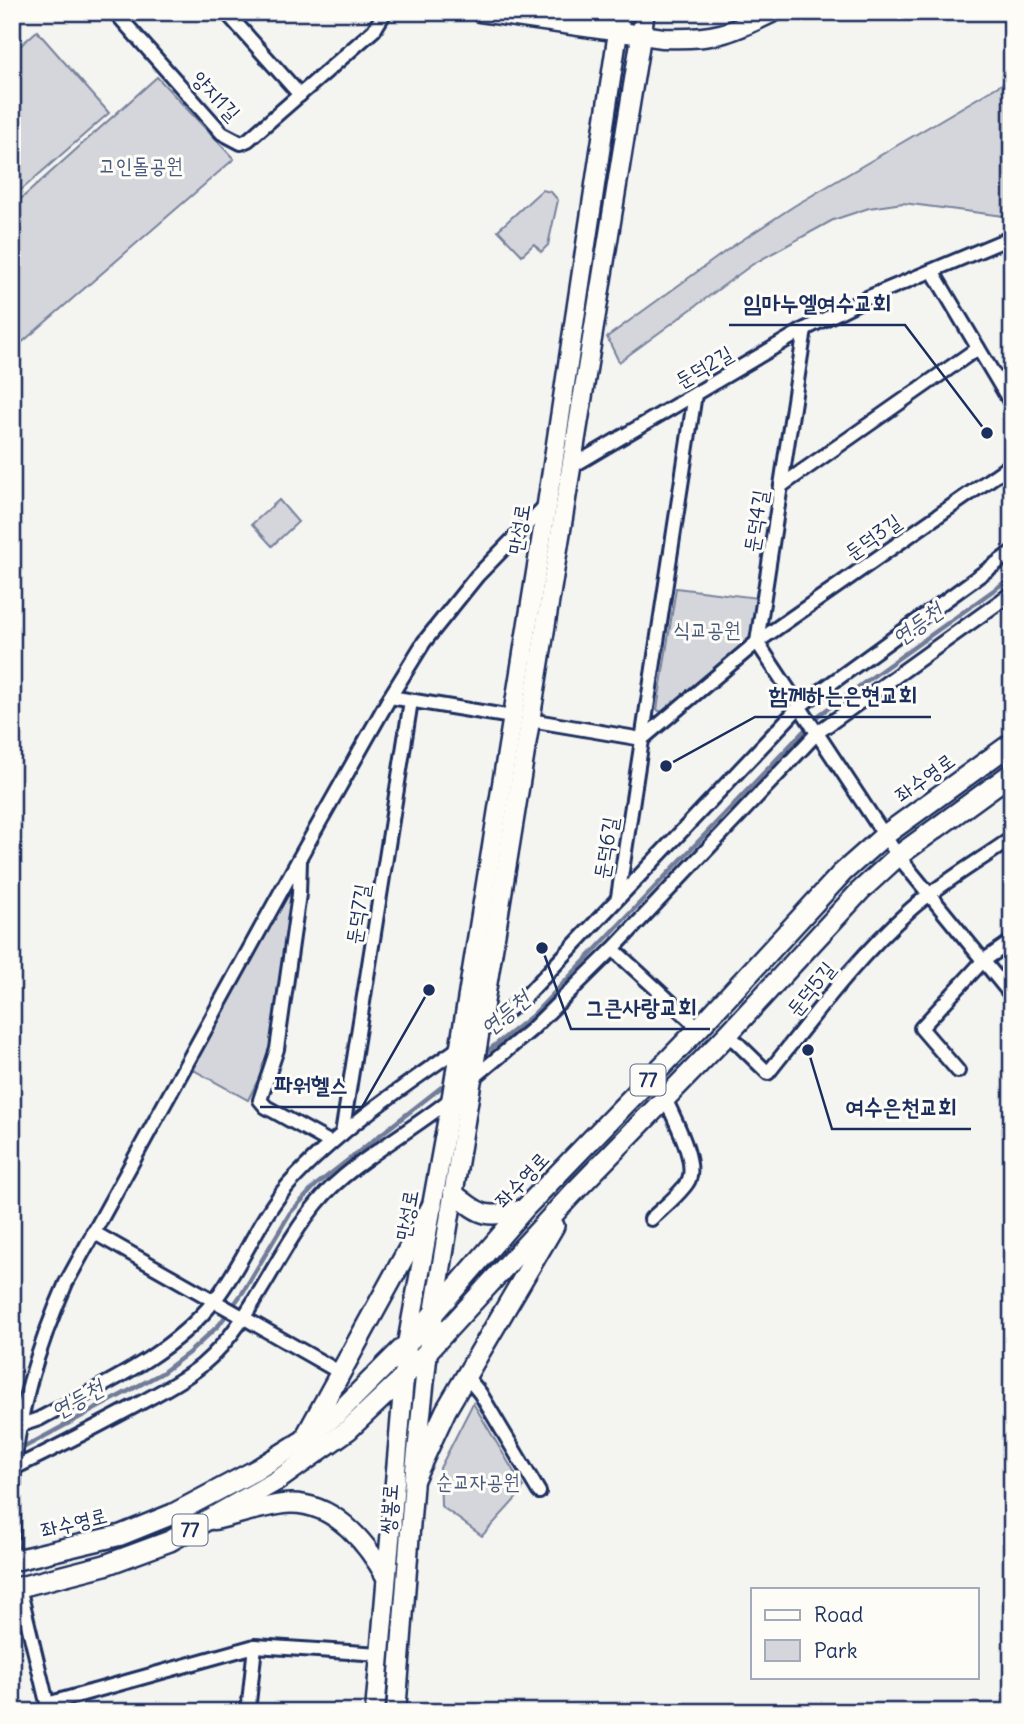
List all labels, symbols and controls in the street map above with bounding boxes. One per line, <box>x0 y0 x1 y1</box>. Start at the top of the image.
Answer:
street label: 양지1길 <box>186 65 246 127</box>
park label: 고인돌공원 <box>99 152 183 179</box>
callout: 임마누엘여수교회 <box>729 281 905 325</box>
text: 임마누엘여수교회 <box>743 288 891 317</box>
street label: 둔덕2길 <box>670 339 738 394</box>
street label: 둔덕4길 <box>737 488 774 554</box>
street label: 만성로 <box>501 502 536 556</box>
street label: 둔덕3길 <box>839 508 906 566</box>
water label: 연등천 <box>886 594 950 652</box>
park label: 식교공원 <box>673 616 741 643</box>
callout: 함께하는은현교회 <box>755 673 931 717</box>
text: 함께하는은현교회 <box>768 680 917 709</box>
street label: 좌수영로 <box>889 747 960 808</box>
street label: 둔덕6길 <box>587 815 624 881</box>
street label: 둔덕7길 <box>339 882 376 946</box>
street label: 둔덕5길 <box>780 956 841 1022</box>
water label: 연등천 <box>474 982 537 1042</box>
callout: 그큰사랑교회 <box>571 985 710 1029</box>
text: 그큰사랑교회 <box>585 992 697 1021</box>
callout: 파워헬스 <box>260 1063 362 1107</box>
road number: 77 <box>630 1064 666 1096</box>
text: 파워헬스 <box>274 1070 348 1099</box>
callout: 여수은천교회 <box>832 1085 971 1129</box>
text: 여수은천교회 <box>845 1092 957 1121</box>
street label: 좌수영로 <box>489 1146 555 1214</box>
street label: 만성로 <box>389 1188 424 1242</box>
water label: 연등천 <box>45 1371 110 1425</box>
park label: 순교자공원 <box>436 1468 520 1495</box>
street label: 쌍봉로 <box>373 1483 404 1535</box>
street label: 좌수영로 <box>38 1501 110 1544</box>
road number: 77 <box>172 1514 208 1546</box>
legend <box>751 1588 978 1678</box>
text: Road <box>814 1601 863 1628</box>
text: Park <box>814 1637 857 1664</box>

